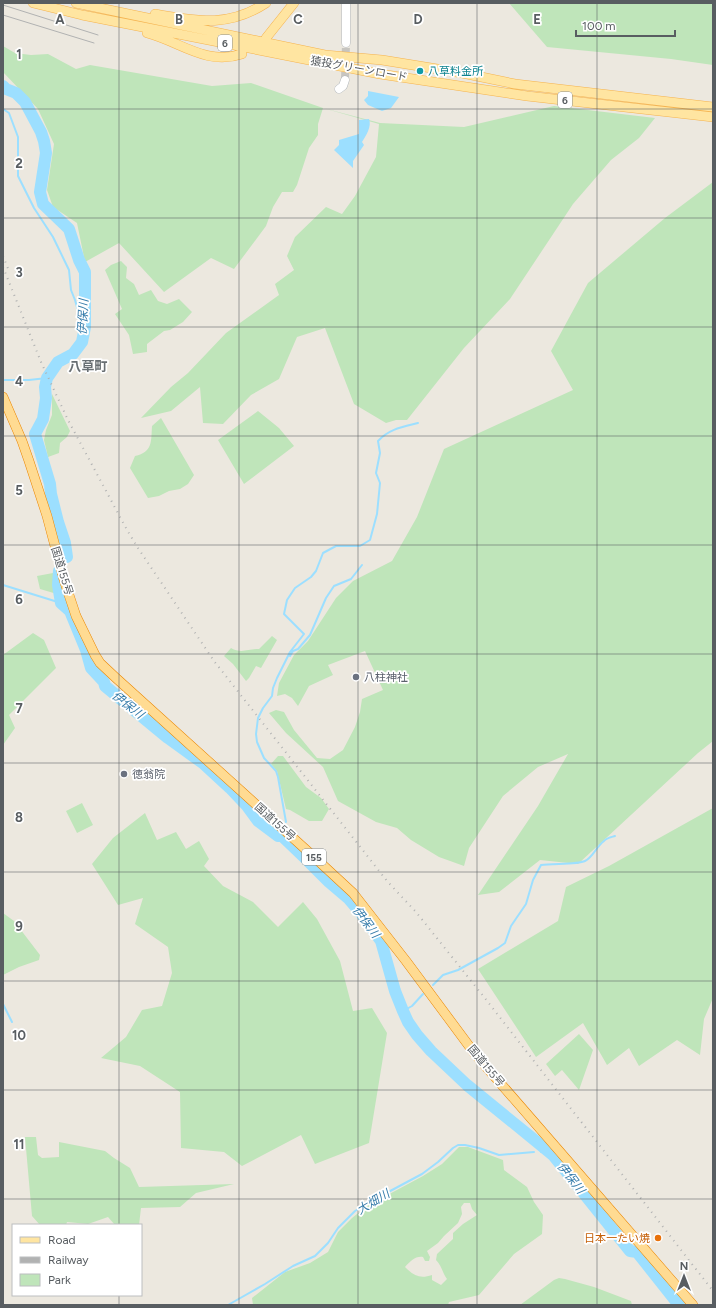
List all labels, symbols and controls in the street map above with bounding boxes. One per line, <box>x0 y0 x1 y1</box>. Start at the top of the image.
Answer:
text: A <box>55 12 65 27</box>
text: B <box>175 12 183 27</box>
text: C <box>293 12 303 27</box>
text: D <box>413 12 423 27</box>
text: E <box>533 12 541 27</box>
scale bar <box>576 12 675 38</box>
text: 100 m <box>582 19 616 33</box>
road number: 6 <box>218 35 232 51</box>
text: 1 <box>16 47 22 62</box>
street label: 猿投グリーンロード <box>309 54 409 84</box>
place label: 八草料金所 <box>428 65 484 78</box>
marker: 八草料金所 <box>415 66 425 76</box>
road number: 6 <box>558 92 572 108</box>
text: 2 <box>15 156 23 171</box>
text: 3 <box>15 265 23 280</box>
water label: 伊保川 <box>75 297 91 335</box>
district label: 八草町 <box>68 359 108 374</box>
text: 4 <box>15 374 23 389</box>
text: 5 <box>15 483 23 498</box>
street label: 国道155号 <box>48 545 76 597</box>
text: 6 <box>15 592 23 607</box>
place label: 八柱神社 <box>364 671 408 684</box>
marker: 八柱神社 <box>351 672 361 682</box>
water label: 伊保川 <box>110 688 148 723</box>
text: 7 <box>15 701 23 716</box>
place label: 徳翁院 <box>132 768 165 781</box>
marker: 徳翁院 <box>119 769 129 779</box>
street label: 国道155号 <box>252 800 298 844</box>
text: 8 <box>15 810 23 825</box>
road number: 155 <box>302 849 326 865</box>
water label: 伊保川 <box>350 903 384 942</box>
text: 9 <box>15 919 23 934</box>
text: 10 <box>12 1028 26 1043</box>
street label: 国道155号 <box>465 1043 507 1089</box>
text: 11 <box>14 1137 24 1152</box>
water label: 伊保川 <box>554 1160 589 1198</box>
water label: 大畑川 <box>354 1186 394 1217</box>
legend <box>12 1224 142 1296</box>
place label: 日本一たい焼 <box>584 1232 650 1245</box>
text: Road <box>48 1233 76 1247</box>
marker: 日本一たい焼 <box>653 1233 663 1243</box>
text: Railway <box>48 1253 89 1267</box>
north arrow <box>664 1256 704 1296</box>
text: N <box>680 1260 688 1273</box>
text: Park <box>48 1273 71 1287</box>

